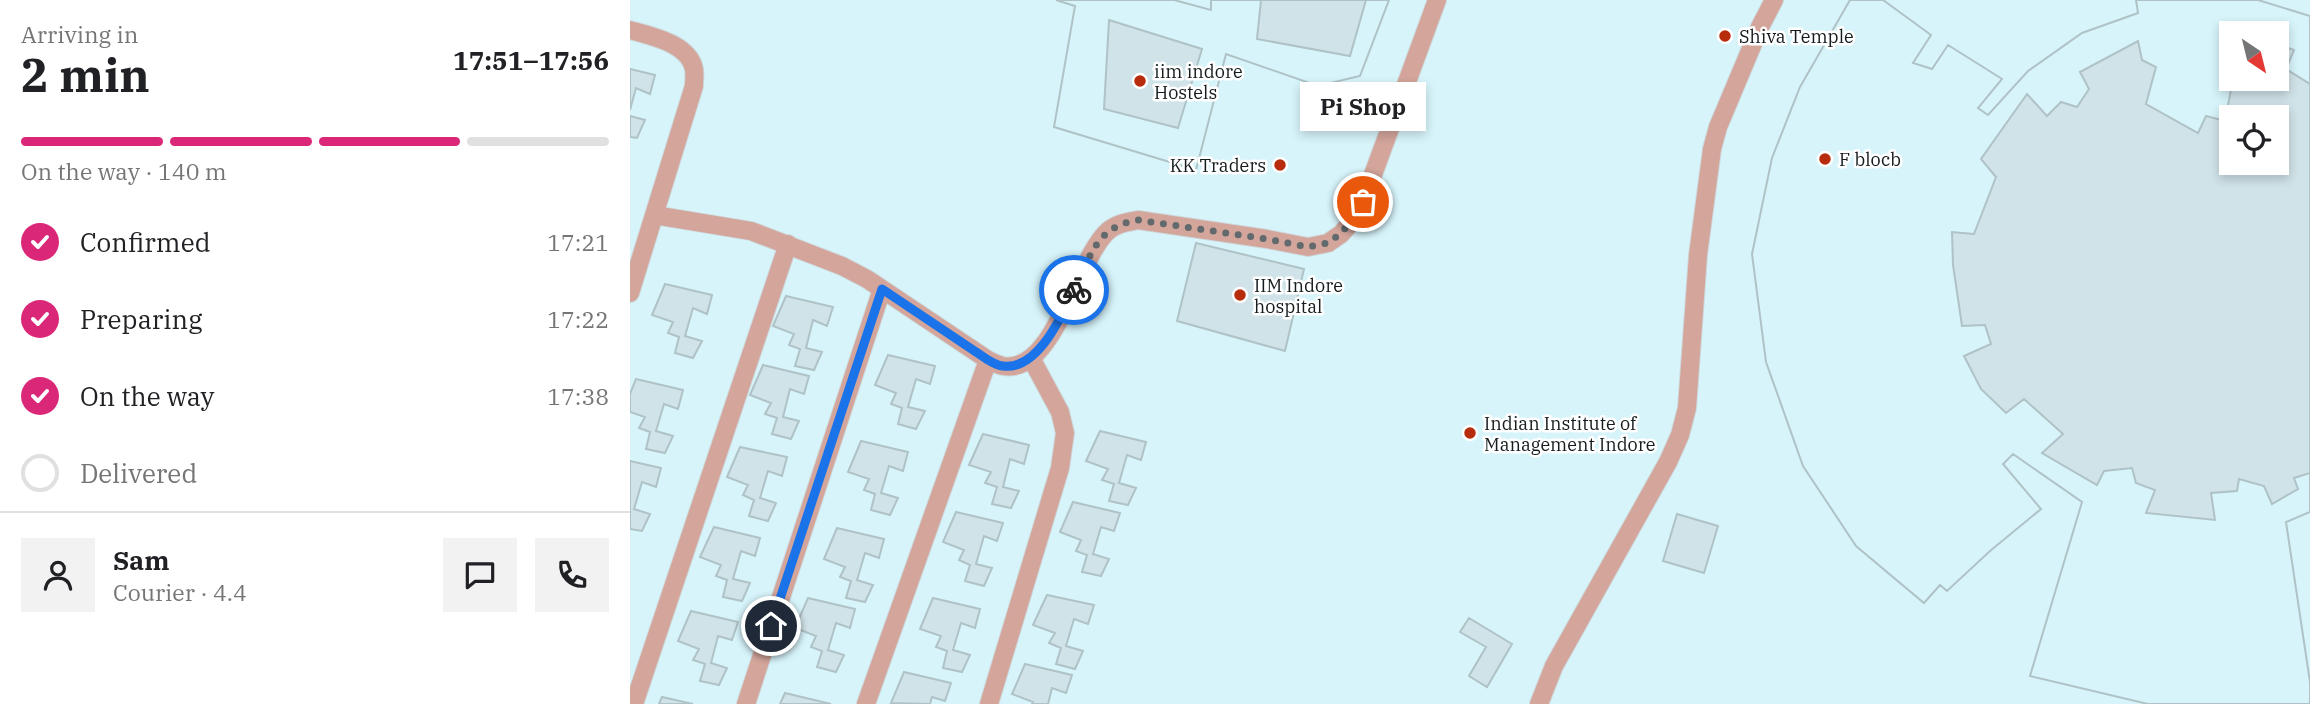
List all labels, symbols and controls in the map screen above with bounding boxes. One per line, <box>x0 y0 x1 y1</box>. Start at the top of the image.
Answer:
text: Arriving in <box>21 19 138 49</box>
north arrow <box>2219 21 2289 91</box>
map controls <box>2219 21 2289 175</box>
place label: Shiva Temple <box>1739 25 1854 48</box>
marker: Shiva Temple <box>1717 28 1733 44</box>
text: 17:51–17:56 <box>453 43 609 77</box>
text: 2 min <box>21 45 150 105</box>
place label: iim indore Hostels <box>1154 60 1243 104</box>
marker: iim indore Hostels <box>1132 73 1148 89</box>
callout: Pi Shop <box>1300 83 1426 132</box>
text: Pi Shop <box>1320 91 1406 121</box>
button: locate <box>2219 105 2289 175</box>
place label: F blocb <box>1839 148 1901 171</box>
marker: F blocb <box>1817 151 1833 167</box>
place label: KK Traders <box>1170 154 1266 177</box>
text: On the way · 140 m <box>21 156 227 186</box>
marker: KK Traders <box>1272 157 1288 173</box>
pin <box>1333 172 1393 232</box>
icon: bag <box>1344 183 1382 221</box>
icon: check <box>21 223 59 261</box>
text: Confirmed <box>80 225 211 259</box>
text: 17:21 <box>547 227 609 257</box>
courier <box>1039 255 1109 325</box>
icon: bike <box>1055 271 1093 309</box>
place label: IIM Indore hospital <box>1254 274 1343 318</box>
marker: IIM Indore hospital <box>1232 287 1248 303</box>
icon: check <box>21 300 59 338</box>
text: Preparing <box>80 302 202 336</box>
text: 17:22 <box>547 304 609 334</box>
icon: check <box>21 377 59 415</box>
text: On the way <box>80 379 214 413</box>
text: 17:38 <box>547 381 609 411</box>
place label: Indian Institute of Management Indore <box>1484 412 1655 456</box>
marker: Indian Institute of Management Indore <box>1462 425 1478 441</box>
text: Delivered <box>80 456 197 490</box>
button: person <box>21 538 95 612</box>
button: chat <box>443 538 517 612</box>
button: phone <box>535 538 609 612</box>
text: Sam <box>113 543 169 577</box>
text: Courier · 4.4 <box>113 577 247 607</box>
pin <box>741 596 801 656</box>
icon: home <box>752 607 790 645</box>

